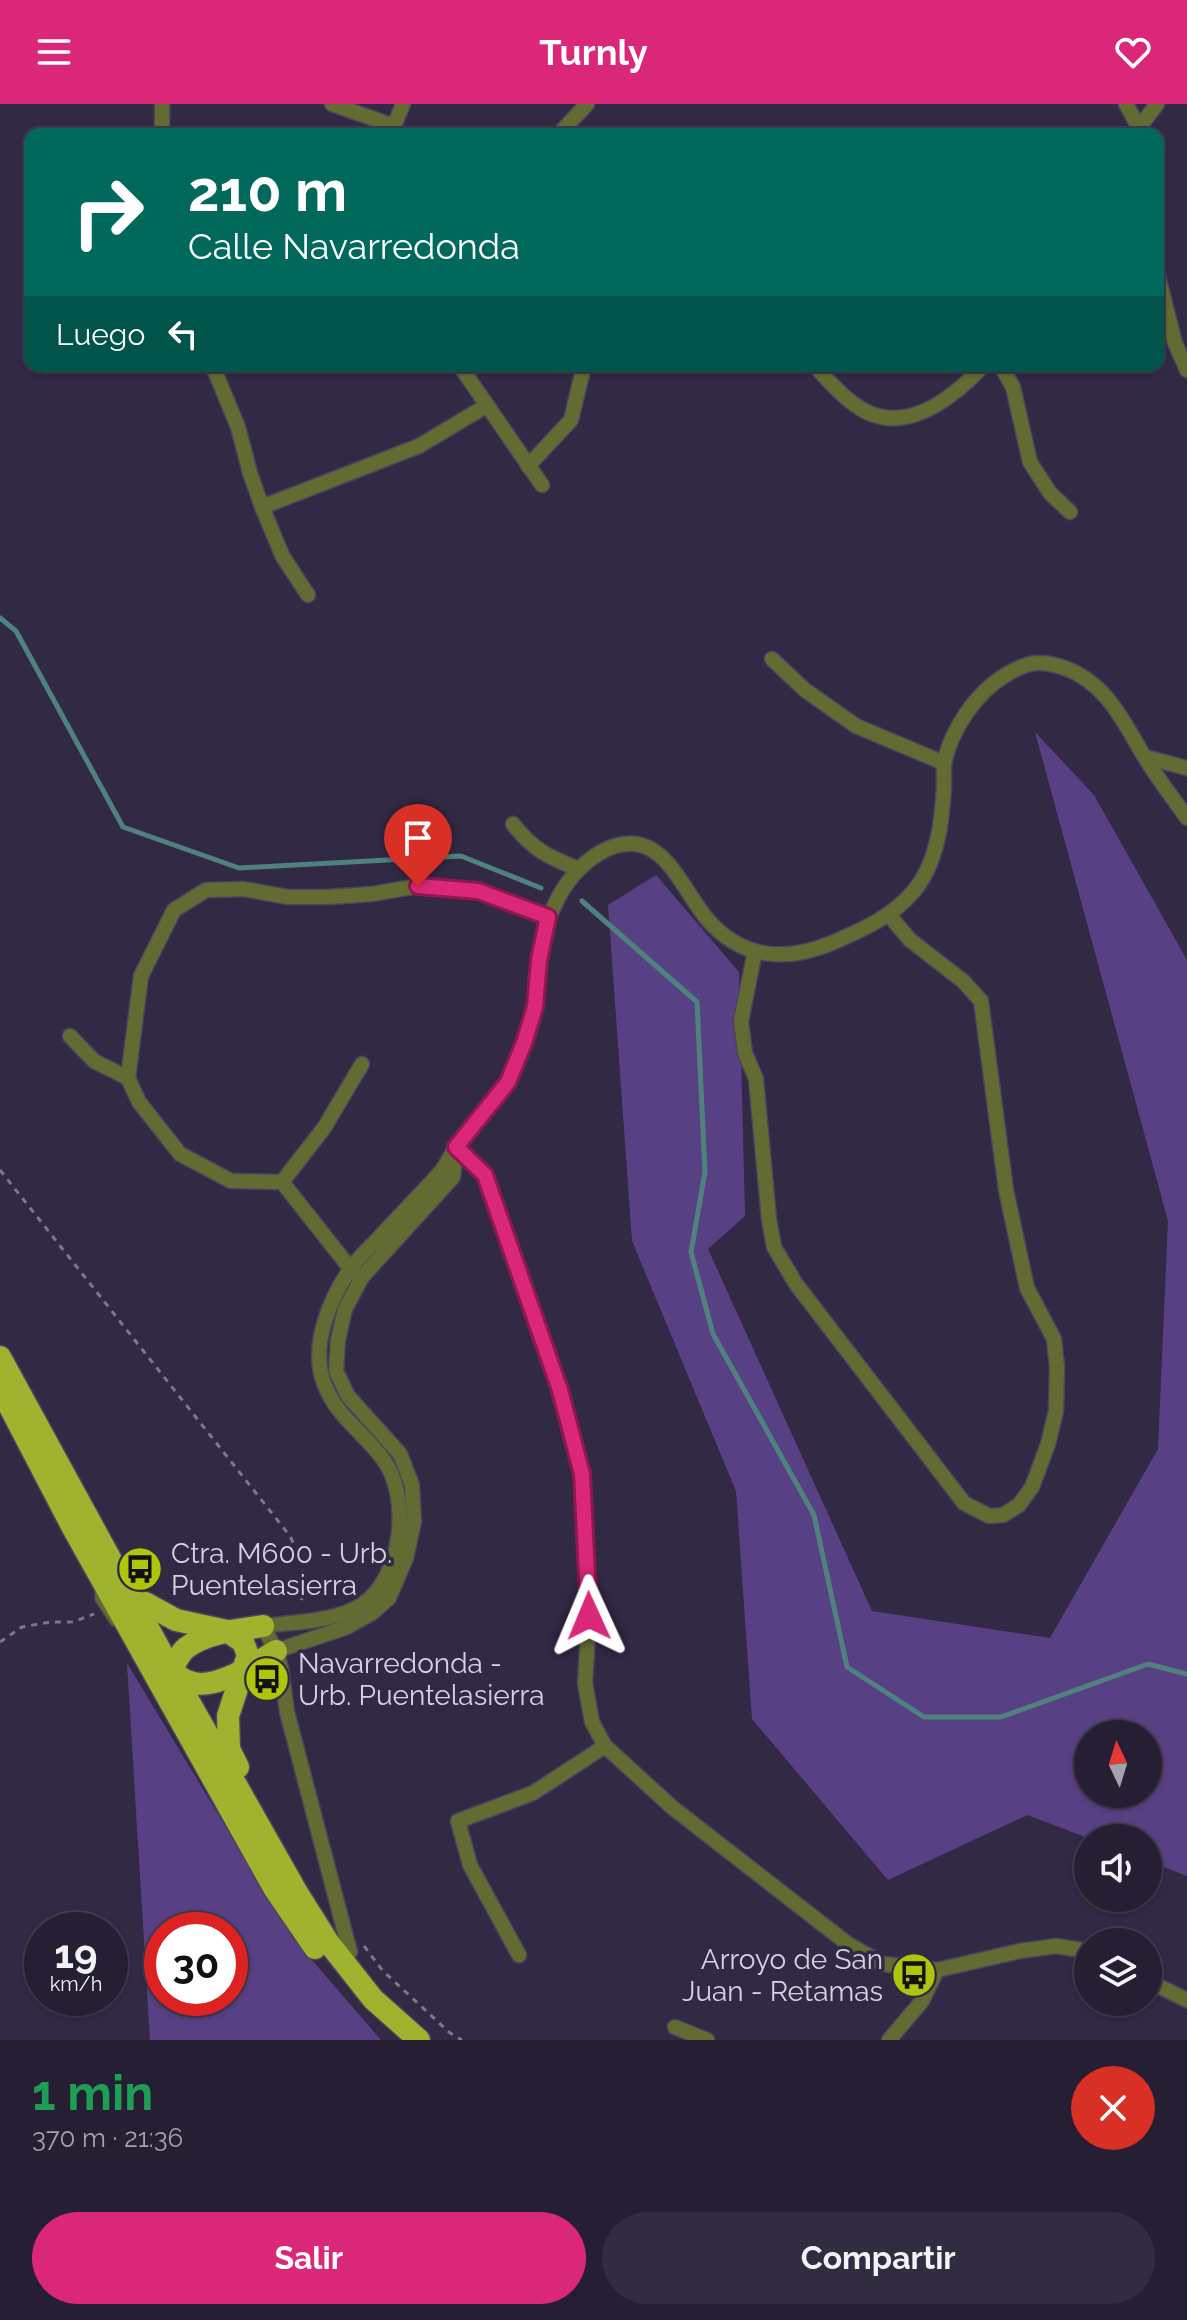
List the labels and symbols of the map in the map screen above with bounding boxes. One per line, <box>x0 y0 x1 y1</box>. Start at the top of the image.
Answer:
pin <box>384 804 452 886</box>
place label: Ctra. M600 - Urb. Puentelasierra <box>171 1537 392 1602</box>
bus stop icon: Ctra. M600 - Urb. Puentelasierra <box>116 1545 164 1593</box>
position arrow <box>547 1574 631 1658</box>
place label: Navarredonda - Urb. Puentelasierra <box>298 1647 545 1712</box>
bus stop icon: Navarredonda - Urb. Puentelasierra <box>243 1655 291 1703</box>
north arrow <box>1074 1720 1162 1808</box>
speed limit sign: 30 <box>144 1912 248 2016</box>
place label: Arroyo de San Juan - Retamas <box>682 1943 883 2008</box>
bus stop icon: Arroyo de San Juan - Retamas <box>890 1951 938 1999</box>

